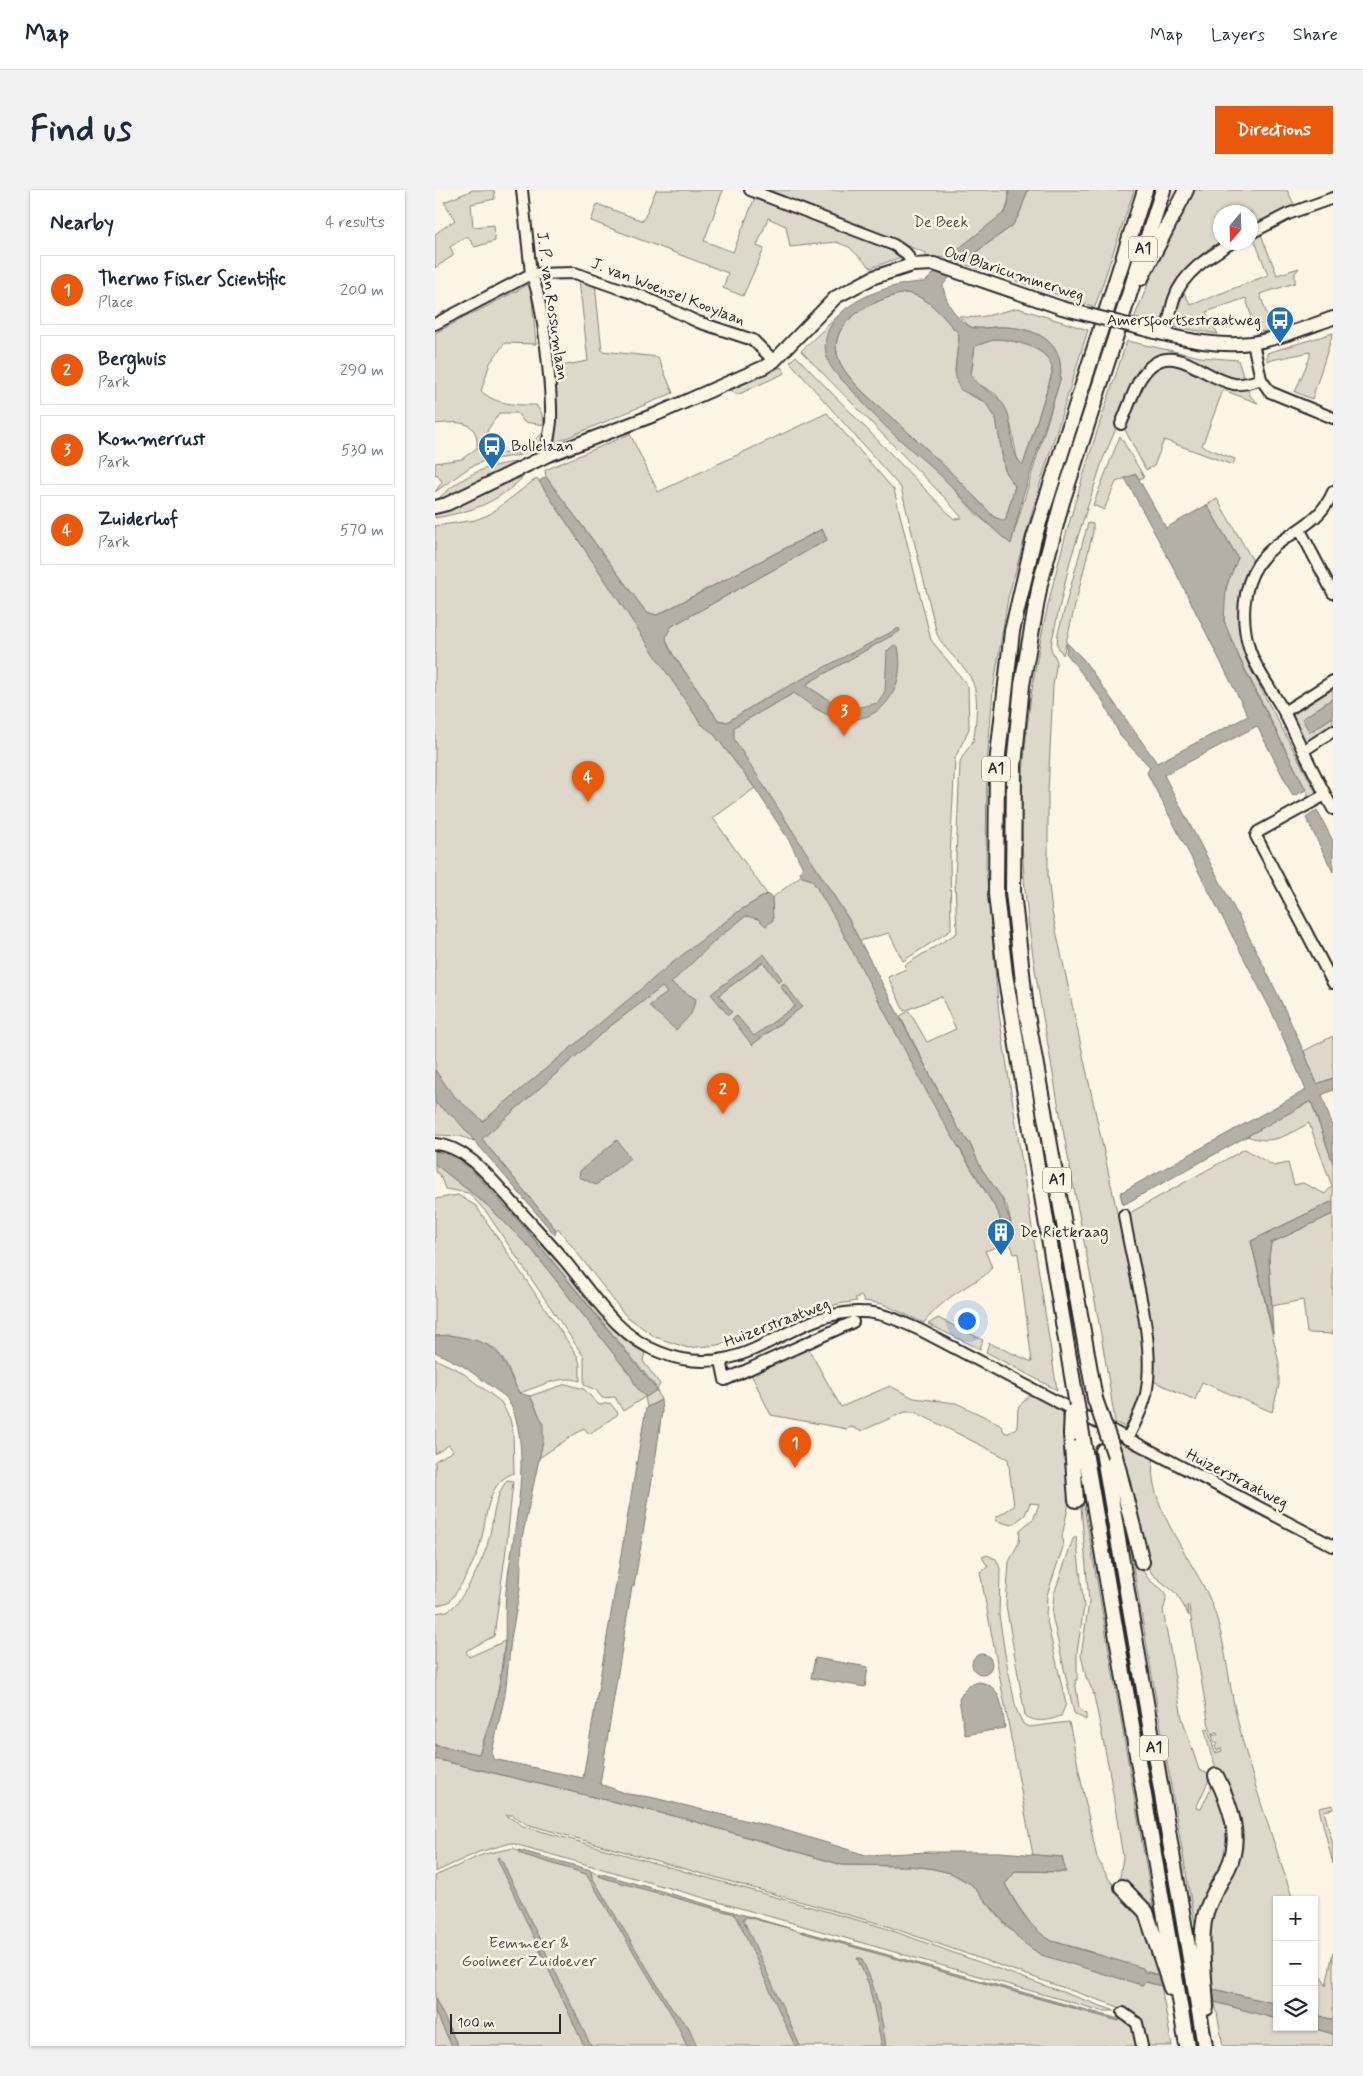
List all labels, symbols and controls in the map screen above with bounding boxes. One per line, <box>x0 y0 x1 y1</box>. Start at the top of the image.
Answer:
text: Map <box>25 19 69 50</box>
text: Map <box>1150 23 1183 47</box>
text: Layers <box>1211 23 1265 47</box>
text: Share <box>1293 23 1338 47</box>
button: Directions <box>1215 106 1333 154</box>
text: Find us <box>30 107 132 153</box>
north arrow <box>1213 205 1258 250</box>
text: Nearby <box>50 209 114 237</box>
text: 4 results <box>325 212 385 233</box>
park label: De Beek <box>914 212 968 233</box>
street label: J. P. van Rossumlaan <box>531 230 573 382</box>
road number: A1 <box>1129 236 1157 262</box>
street label: Oud Blaricummerweg <box>941 241 1087 307</box>
street label: J. van Woensel Kooylaan <box>588 253 748 331</box>
text: Thermo Fisher Scientific <box>98 267 286 292</box>
text: 1 <box>63 280 71 301</box>
text: 200 m <box>340 280 384 301</box>
text: Place <box>98 292 133 313</box>
bus stop icon: Amersfoortsestraatweg <box>1265 305 1295 344</box>
place label: Amersfoortsestraatweg <box>1107 310 1261 333</box>
text: Berghuis <box>98 347 166 372</box>
text: 2 <box>63 360 71 381</box>
text: 290 m <box>340 360 384 381</box>
text: Park <box>98 372 130 393</box>
text: Kommerrust <box>98 427 206 452</box>
bus stop icon: Bollelaan <box>477 431 507 470</box>
place label: Bollelaan <box>511 436 574 457</box>
text: 3 <box>63 440 71 461</box>
text: 530 m <box>341 440 384 461</box>
text: Park <box>98 452 130 473</box>
text: Zuiderhof <box>98 507 178 532</box>
text: 4 <box>62 520 72 541</box>
text: 570 m <box>340 520 384 541</box>
text: Park <box>98 532 130 553</box>
pin: 3 <box>828 695 860 736</box>
road number: A1 <box>982 756 1010 782</box>
pin: 4 <box>572 761 604 802</box>
pin: 2 <box>707 1073 739 1114</box>
road number: A1 <box>1043 1168 1071 1192</box>
building icon: De Rietkraag <box>986 1217 1016 1256</box>
place label: De Rietkraag <box>1020 1222 1109 1244</box>
street label: Huizerstraatweg <box>721 1293 833 1353</box>
your location <box>954 1308 980 1334</box>
pin: 1 <box>779 1427 811 1468</box>
street label: Huizerstraatweg <box>1182 1444 1292 1514</box>
road number: A1 <box>1140 1736 1168 1760</box>
map controls <box>1273 1896 1318 2031</box>
button: + <box>1273 1896 1318 1941</box>
park label: Eemmeer & Gooimeer Zuidoever <box>462 1933 597 1972</box>
button: − <box>1273 1941 1318 1986</box>
button: layers <box>1273 1986 1318 2031</box>
scale bar <box>450 2011 561 2034</box>
text: 100 m <box>457 2014 495 2032</box>

